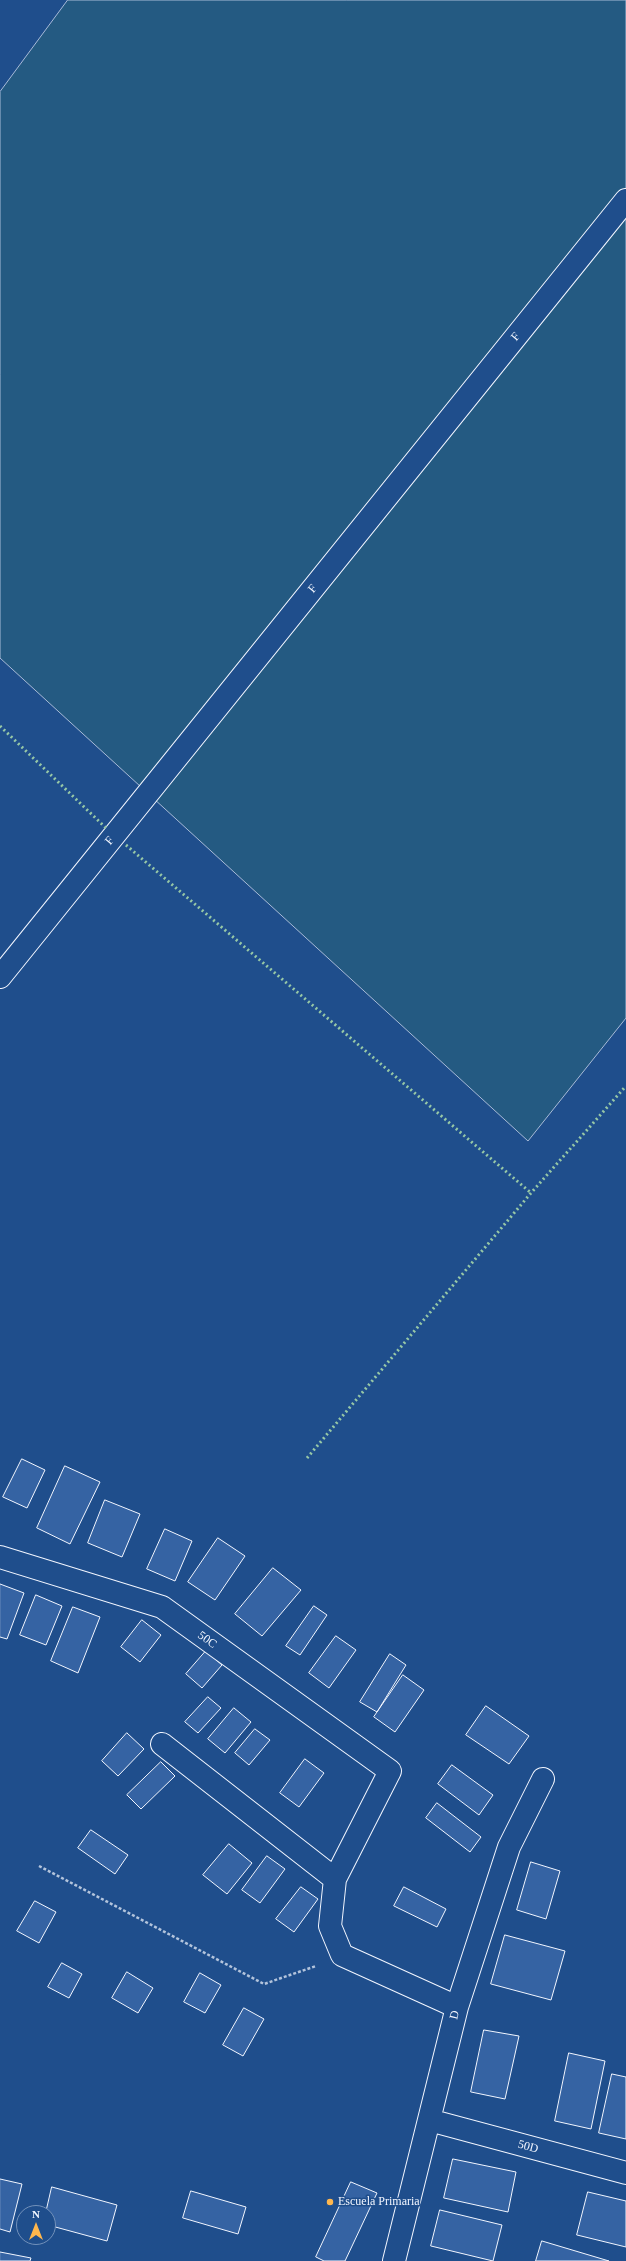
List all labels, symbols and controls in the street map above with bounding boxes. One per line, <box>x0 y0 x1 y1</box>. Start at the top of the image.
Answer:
street label: F <box>508 330 524 344</box>
street label: F <box>305 582 321 596</box>
street label: F <box>102 834 118 848</box>
street label: 50C <box>195 1628 219 1652</box>
street label: D <box>447 2009 463 2021</box>
street label: 50D <box>516 2137 540 2157</box>
place label: Escuela Primaria <box>338 2195 420 2209</box>
marker: Escuela Primaria <box>325 2197 335 2207</box>
north arrow <box>16 2205 56 2245</box>
text: N <box>32 2208 40 2220</box>

